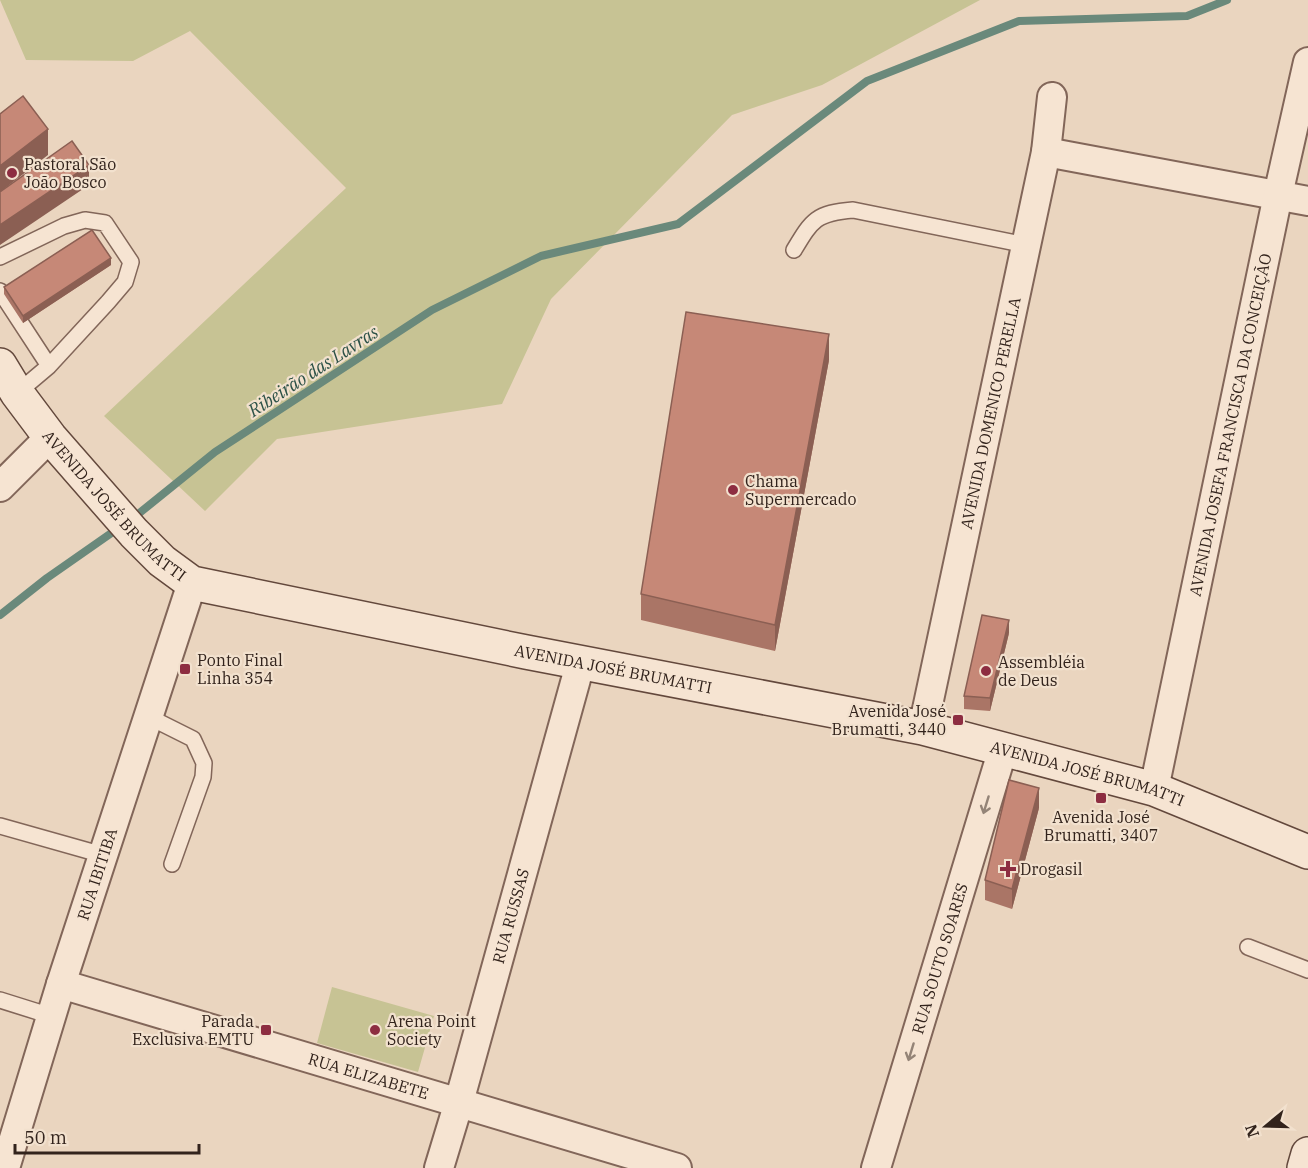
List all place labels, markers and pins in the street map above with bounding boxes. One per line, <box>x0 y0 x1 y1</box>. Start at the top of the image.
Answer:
place label: Pastoral São João Bosco <box>24 154 116 192</box>
marker: Pastoral São João Bosco <box>5 166 19 180</box>
place label: Chama Supermercado <box>745 471 857 509</box>
marker: Chama Supermercado <box>726 483 740 497</box>
place label: Ponto Final Linha 354 <box>197 650 283 688</box>
place label: Assembléia de Deus <box>998 652 1085 690</box>
marker: Ponto Final Linha 354 <box>178 662 192 676</box>
marker: Assembléia de Deus <box>979 664 993 678</box>
place label: Avenida José Brumatti, 3440 <box>831 701 946 739</box>
marker: Avenida José Brumatti, 3440 <box>951 713 965 727</box>
marker: Avenida José Brumatti, 3407 <box>1094 791 1108 805</box>
place label: Avenida José Brumatti, 3407 <box>1044 807 1158 845</box>
place label: Drogasil <box>1020 859 1083 879</box>
marker: Drogasil <box>1001 862 1015 876</box>
place label: Parada Exclusiva EMTU <box>132 1011 254 1049</box>
place label: Arena Point Society <box>387 1011 476 1049</box>
marker: Parada Exclusiva EMTU <box>259 1023 273 1037</box>
marker: Arena Point Society <box>368 1023 382 1037</box>

